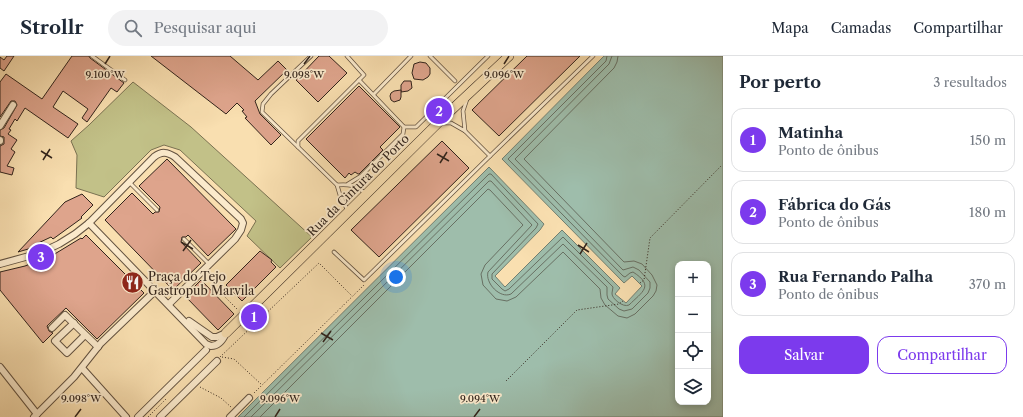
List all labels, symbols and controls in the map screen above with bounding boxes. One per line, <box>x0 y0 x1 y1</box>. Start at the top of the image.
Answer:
search box <box>108 10 388 46</box>
text: Strollr <box>20 16 84 39</box>
icon: search <box>122 17 144 39</box>
text: Pesquisar aqui <box>154 18 256 37</box>
text: Mapa <box>771 19 809 37</box>
text: Camadas <box>831 19 891 37</box>
text: Compartilhar <box>913 19 1003 37</box>
text: 9.100°W <box>85 68 126 81</box>
text: 9.098°W <box>284 68 325 81</box>
text: 9.096°W <box>484 68 525 81</box>
text: Por perto <box>739 72 821 92</box>
text: 3 resultados <box>933 74 1007 90</box>
pin: 2 <box>426 96 452 126</box>
text: Matinha <box>778 123 843 142</box>
street label: Rua da Cintura do Porto <box>304 131 412 239</box>
text: 1 <box>750 132 756 148</box>
text: 150 m <box>970 132 1006 148</box>
text: Ponto de ônibus <box>778 142 879 158</box>
text: Fábrica do Gás <box>778 195 891 214</box>
text: 2 <box>749 204 757 220</box>
text: 180 m <box>969 204 1006 220</box>
text: Ponto de ônibus <box>778 214 879 230</box>
pin: 3 <box>28 242 54 272</box>
map controls <box>675 261 711 405</box>
button: + <box>675 261 711 297</box>
your location <box>386 267 406 287</box>
text: Rua Fernando Palha <box>778 267 933 286</box>
place label: Praça do Tejo Gastropub Marvila <box>148 269 255 298</box>
restaurant icon: Praça do Tejo Gastropub Marvila <box>120 270 146 296</box>
text: 3 <box>749 276 757 292</box>
text: 370 m <box>969 276 1006 292</box>
text: Ponto de ônibus <box>778 286 879 302</box>
button: − <box>675 297 711 333</box>
pin: 1 <box>241 302 267 332</box>
button: locate <box>675 333 711 369</box>
button: Salvar <box>739 336 869 374</box>
button: Compartilhar <box>877 336 1007 374</box>
button: layers <box>675 369 711 405</box>
text: 9.098°W <box>61 392 102 405</box>
text: 9.096°W <box>260 392 301 405</box>
text: 9.094°W <box>460 392 501 405</box>

